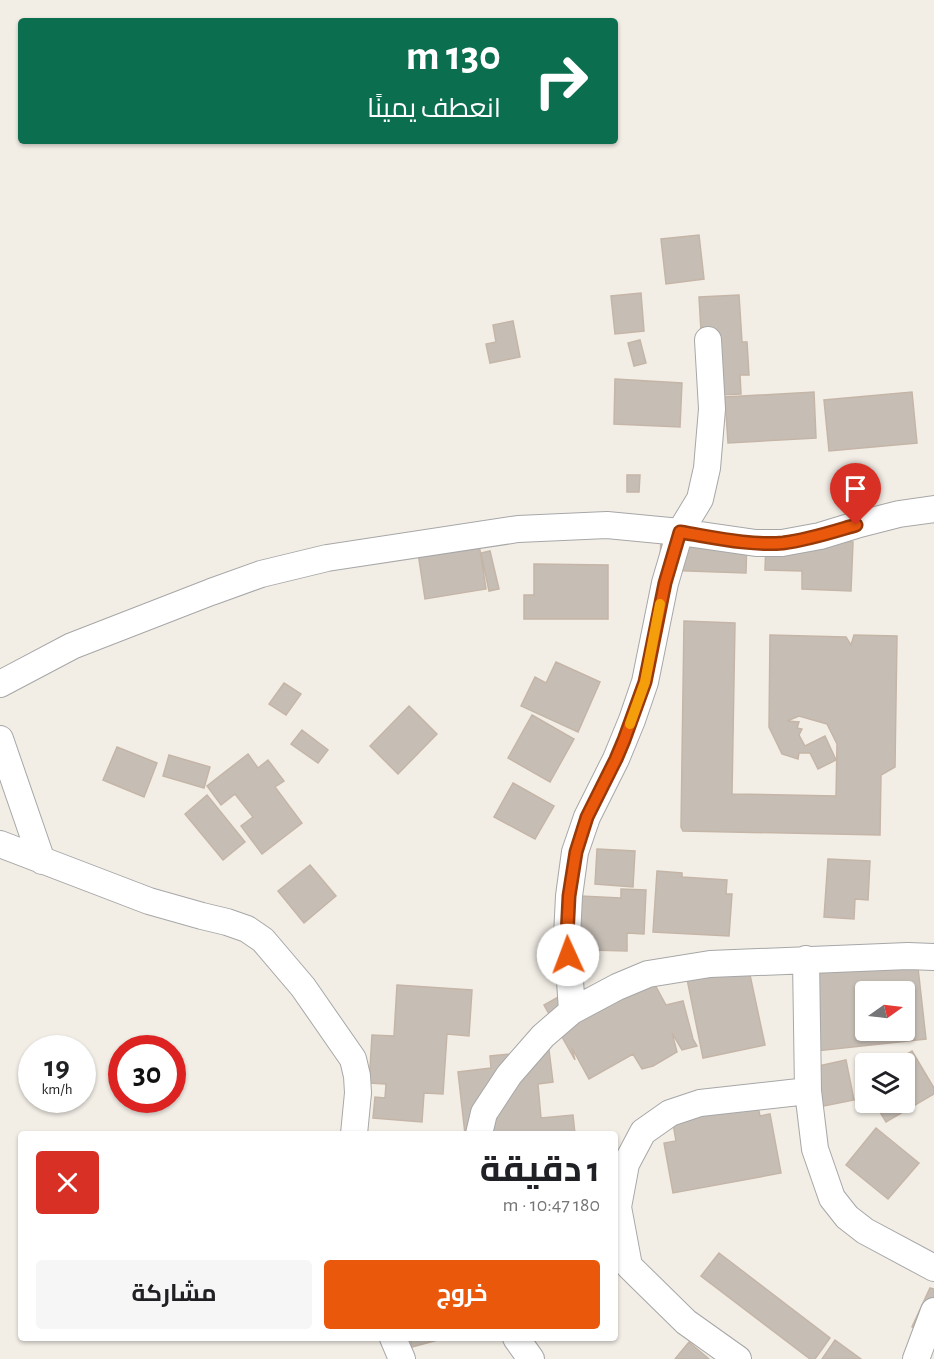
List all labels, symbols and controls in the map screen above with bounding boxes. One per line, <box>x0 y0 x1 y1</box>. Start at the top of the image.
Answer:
text: 130 m <box>406 35 501 77</box>
icon: right <box>522 42 600 120</box>
text: انعطف يمينًا <box>367 95 501 122</box>
pin <box>830 463 881 525</box>
icon: arrive <box>839 472 872 505</box>
position arrow <box>536 923 600 987</box>
north arrow <box>855 981 915 1041</box>
map controls <box>855 981 915 1113</box>
speed limit sign: 30 <box>108 1035 186 1113</box>
text: 19 <box>44 1052 70 1082</box>
button: layers <box>855 1053 915 1113</box>
text: km/h <box>42 1082 72 1097</box>
button: close <box>36 1151 99 1214</box>
text: 1 دقيقة <box>480 1152 600 1188</box>
text: 180 m · 10:47 <box>503 1195 600 1215</box>
button: مشاركة <box>36 1260 312 1329</box>
button: خروج <box>324 1260 600 1329</box>

